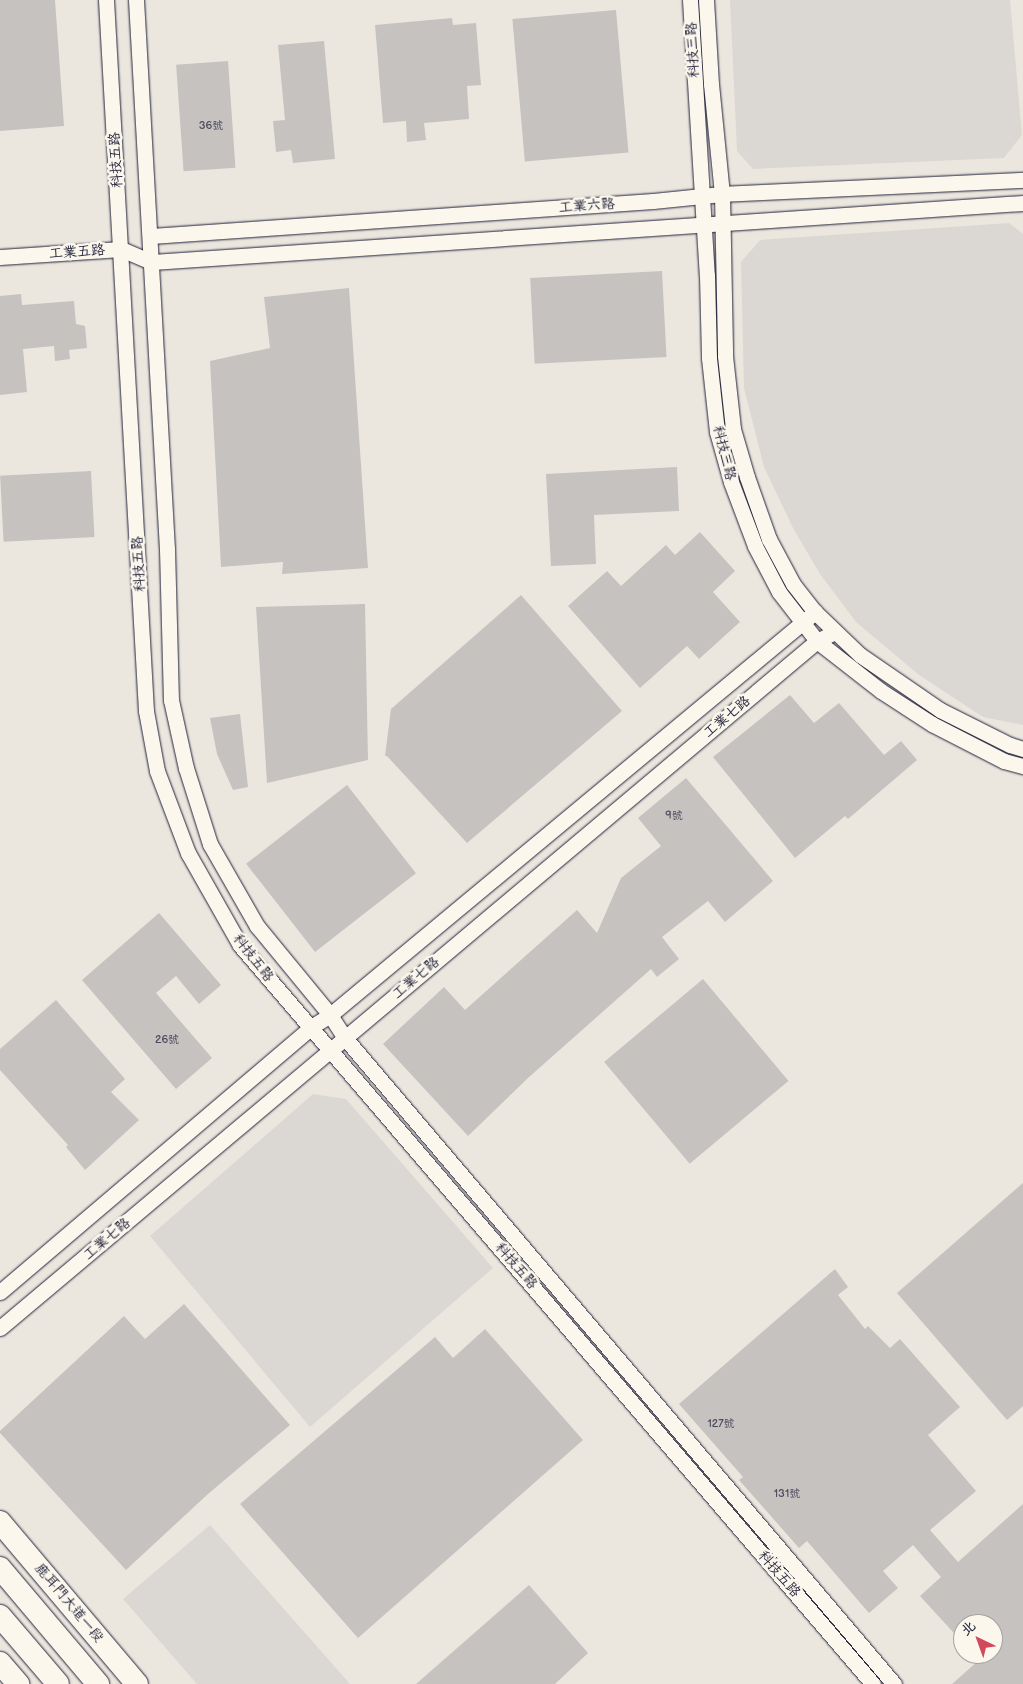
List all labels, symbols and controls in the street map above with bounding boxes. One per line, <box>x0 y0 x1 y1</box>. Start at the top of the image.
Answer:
street label: 科技三路 <box>683 22 703 78</box>
house number: 36號 <box>199 119 223 133</box>
street label: 科技五路 <box>106 132 126 188</box>
street label: 工業六路 <box>558 196 616 216</box>
street label: 工業五路 <box>48 242 106 262</box>
street label: 科技三路 <box>709 424 739 482</box>
street label: 科技五路 <box>129 536 149 592</box>
street label: 工業七路 <box>700 693 754 741</box>
house number: 9號 <box>665 809 683 823</box>
street label: 科技五路 <box>229 931 277 985</box>
street label: 工業七路 <box>389 954 443 1002</box>
house number: 26號 <box>155 1033 179 1047</box>
street label: 工業七路 <box>80 1215 134 1263</box>
street label: 科技五路 <box>491 1239 541 1293</box>
house number: 127號 <box>707 1417 735 1431</box>
house number: 131號 <box>774 1487 800 1501</box>
street label: 科技五路 <box>754 1547 804 1601</box>
street label: 鹿耳門大道一段 <box>31 1560 107 1646</box>
north arrow <box>953 1614 1003 1664</box>
text: 北 <box>957 1617 979 1639</box>

